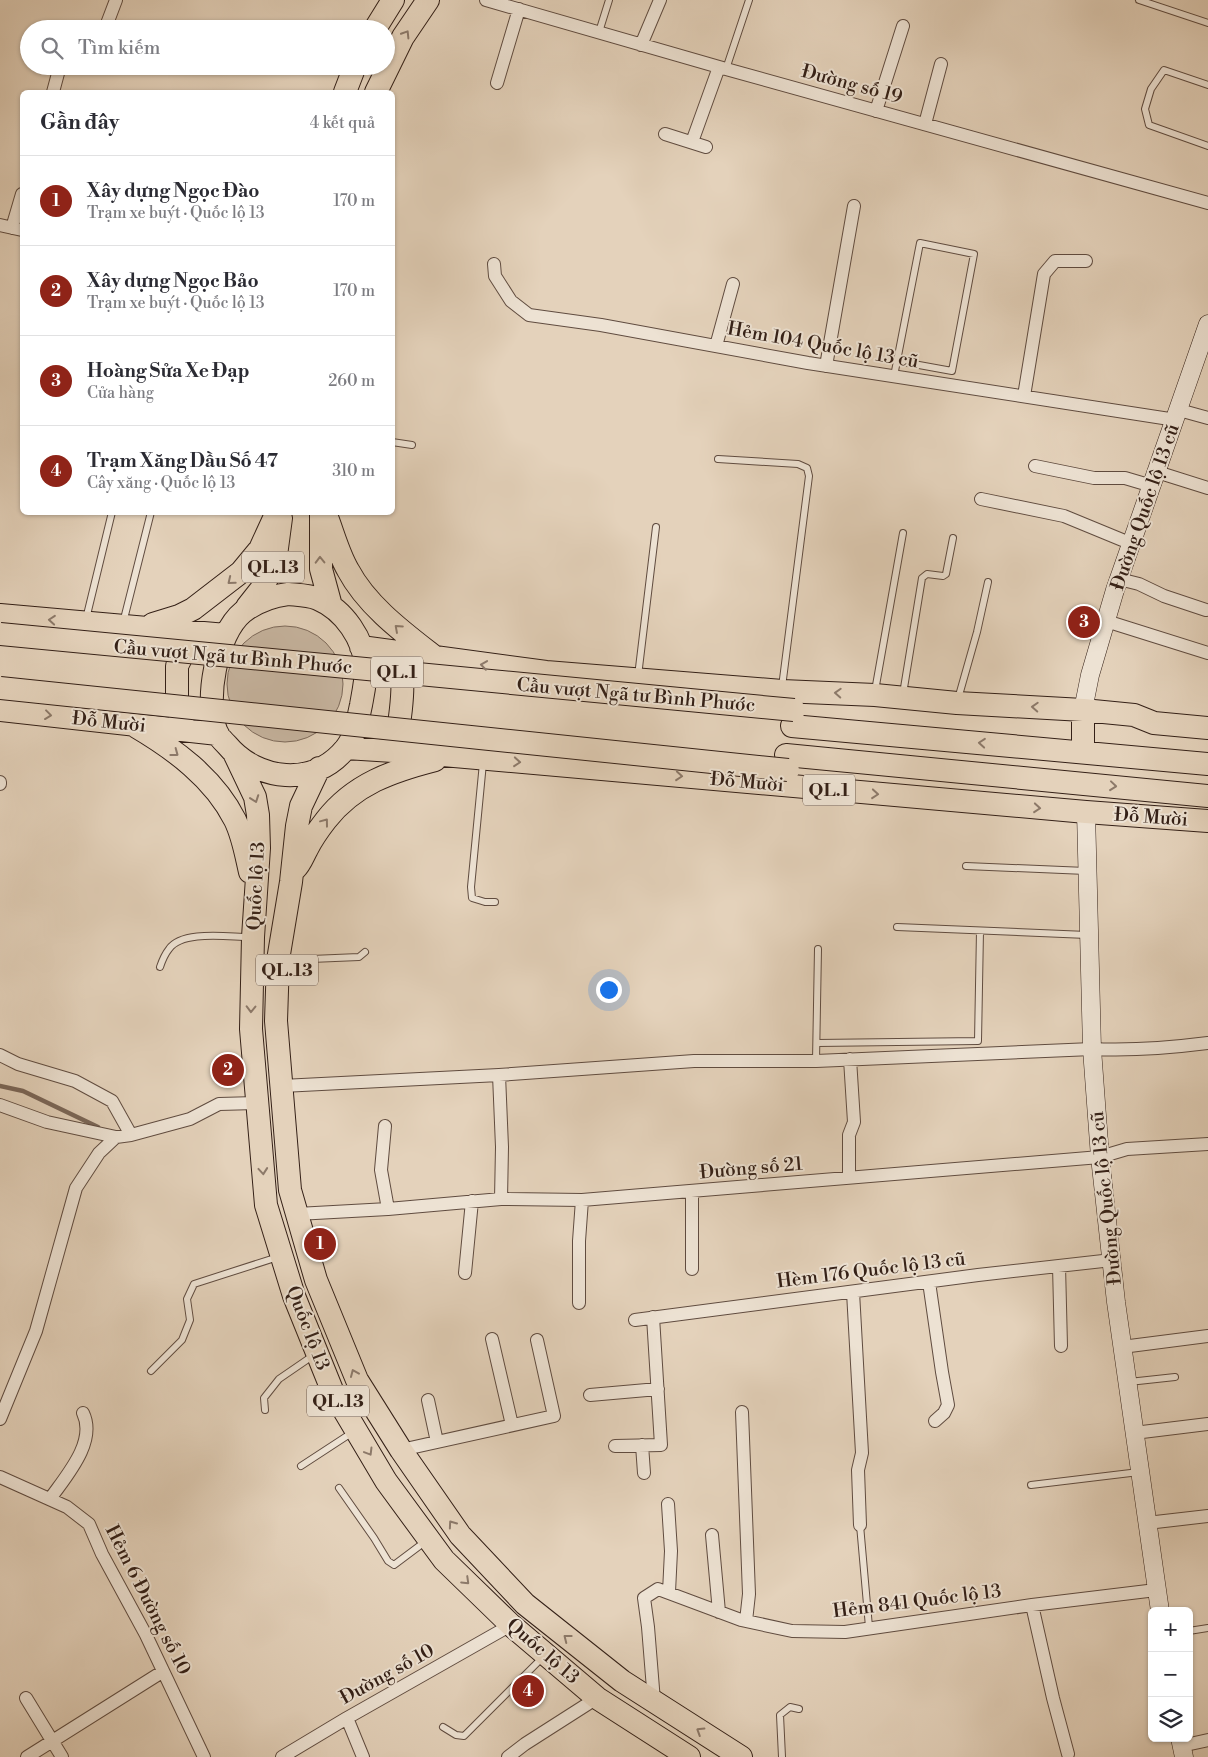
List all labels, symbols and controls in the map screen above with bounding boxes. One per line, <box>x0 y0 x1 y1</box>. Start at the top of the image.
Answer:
search box <box>20 20 395 75</box>
one-way arrow <box>399 30 409 39</box>
icon: search <box>38 34 66 62</box>
text: Tìm kiếm <box>78 36 161 60</box>
street label: Đường số 19 <box>799 59 905 109</box>
text: Gần đây <box>40 110 119 136</box>
text: 4 kết quả <box>310 113 375 133</box>
text: Xây dựng Ngọc Đào <box>87 179 259 203</box>
text: 1 <box>52 191 60 211</box>
text: 170 m <box>333 191 375 211</box>
text: Trạm xe buýt · Quốc lộ 13 <box>87 203 265 223</box>
text: Xây dựng Ngọc Bảo <box>87 269 259 293</box>
text: 2 <box>51 281 61 301</box>
text: 170 m <box>333 281 375 301</box>
text: Trạm xe buýt · Quốc lộ 13 <box>87 293 265 313</box>
street label: Hẻm 104 Quốc lộ 13 cũ <box>725 316 921 374</box>
text: Hoàng Sửa Xe Đạp <box>87 359 250 383</box>
text: 3 <box>51 371 61 391</box>
text: 260 m <box>328 371 375 391</box>
text: Cửa hàng <box>87 383 154 403</box>
street label: Đường Quốc lộ 13 cũ <box>1105 420 1185 593</box>
text: Trạm Xăng Dầu Số 47 <box>87 449 278 473</box>
text: 4 <box>51 461 61 481</box>
text: 310 m <box>332 461 375 481</box>
text: Cây xăng · Quốc lộ 13 <box>87 473 235 493</box>
road number: QL.13 <box>242 552 304 582</box>
one-way arrow <box>315 556 326 564</box>
one-way arrow <box>228 575 237 583</box>
pin: 3 <box>1068 603 1100 641</box>
one-way arrow <box>48 615 56 626</box>
one-way arrow <box>395 625 404 634</box>
street label: Cầu vượt Ngã tư Bình Phước <box>113 635 353 679</box>
road number: QL.1 <box>371 656 423 688</box>
one-way arrow <box>480 660 488 671</box>
street label: Cầu vượt Ngã tư Bình Phước <box>516 673 756 717</box>
one-way arrow <box>834 688 842 699</box>
one-way arrow <box>1031 702 1039 713</box>
street label: Đỗ Mười <box>71 706 147 738</box>
one-way arrow <box>45 709 53 720</box>
one-way arrow <box>977 737 985 748</box>
one-way arrow <box>169 747 179 756</box>
one-way arrow <box>513 756 521 767</box>
street label: Đỗ Mười <box>709 767 785 797</box>
one-way arrow <box>675 771 683 782</box>
road number: QL.1 <box>803 774 855 806</box>
one-way arrow <box>1109 780 1117 791</box>
one-way arrow <box>872 788 880 799</box>
one-way arrow <box>249 794 259 803</box>
one-way arrow <box>1034 802 1042 813</box>
street label: Đỗ Mười <box>1113 802 1189 832</box>
one-way arrow <box>319 818 328 828</box>
street label: Quốc lộ 13 <box>242 841 270 931</box>
road number: QL.13 <box>256 954 318 986</box>
your location <box>596 977 622 1003</box>
one-way arrow <box>246 1006 256 1013</box>
pin: 2 <box>212 1051 244 1089</box>
street label: Đường Quốc lộ 13 cũ <box>1085 1110 1127 1286</box>
street label: Đường số 21 <box>698 1152 804 1184</box>
one-way arrow <box>257 1167 268 1175</box>
pin: 1 <box>304 1225 336 1263</box>
street label: Hèm 176 Quốc lộ 13 cũ <box>775 1246 967 1293</box>
street label: Quốc lộ 13 <box>281 1282 335 1374</box>
one-way arrow <box>350 1369 361 1378</box>
road number: QL.13 <box>307 1385 369 1416</box>
one-way arrow <box>362 1446 372 1455</box>
one-way arrow <box>449 1520 458 1529</box>
street label: Hẻm 6 Đường số 10 <box>100 1521 196 1679</box>
one-way arrow <box>460 1575 469 1584</box>
street label: Hẻm 841 Quốc lộ 13 <box>831 1579 1003 1623</box>
map controls <box>1148 1607 1193 1742</box>
button: + <box>1148 1607 1193 1652</box>
street label: Quốc lộ 13 <box>502 1613 584 1689</box>
one-way arrow <box>564 1635 573 1643</box>
street label: Đường số 10 <box>336 1638 438 1710</box>
button: − <box>1148 1652 1193 1697</box>
pin: 4 <box>512 1672 544 1710</box>
button: layers <box>1148 1697 1193 1742</box>
one-way arrow <box>697 1728 706 1737</box>

